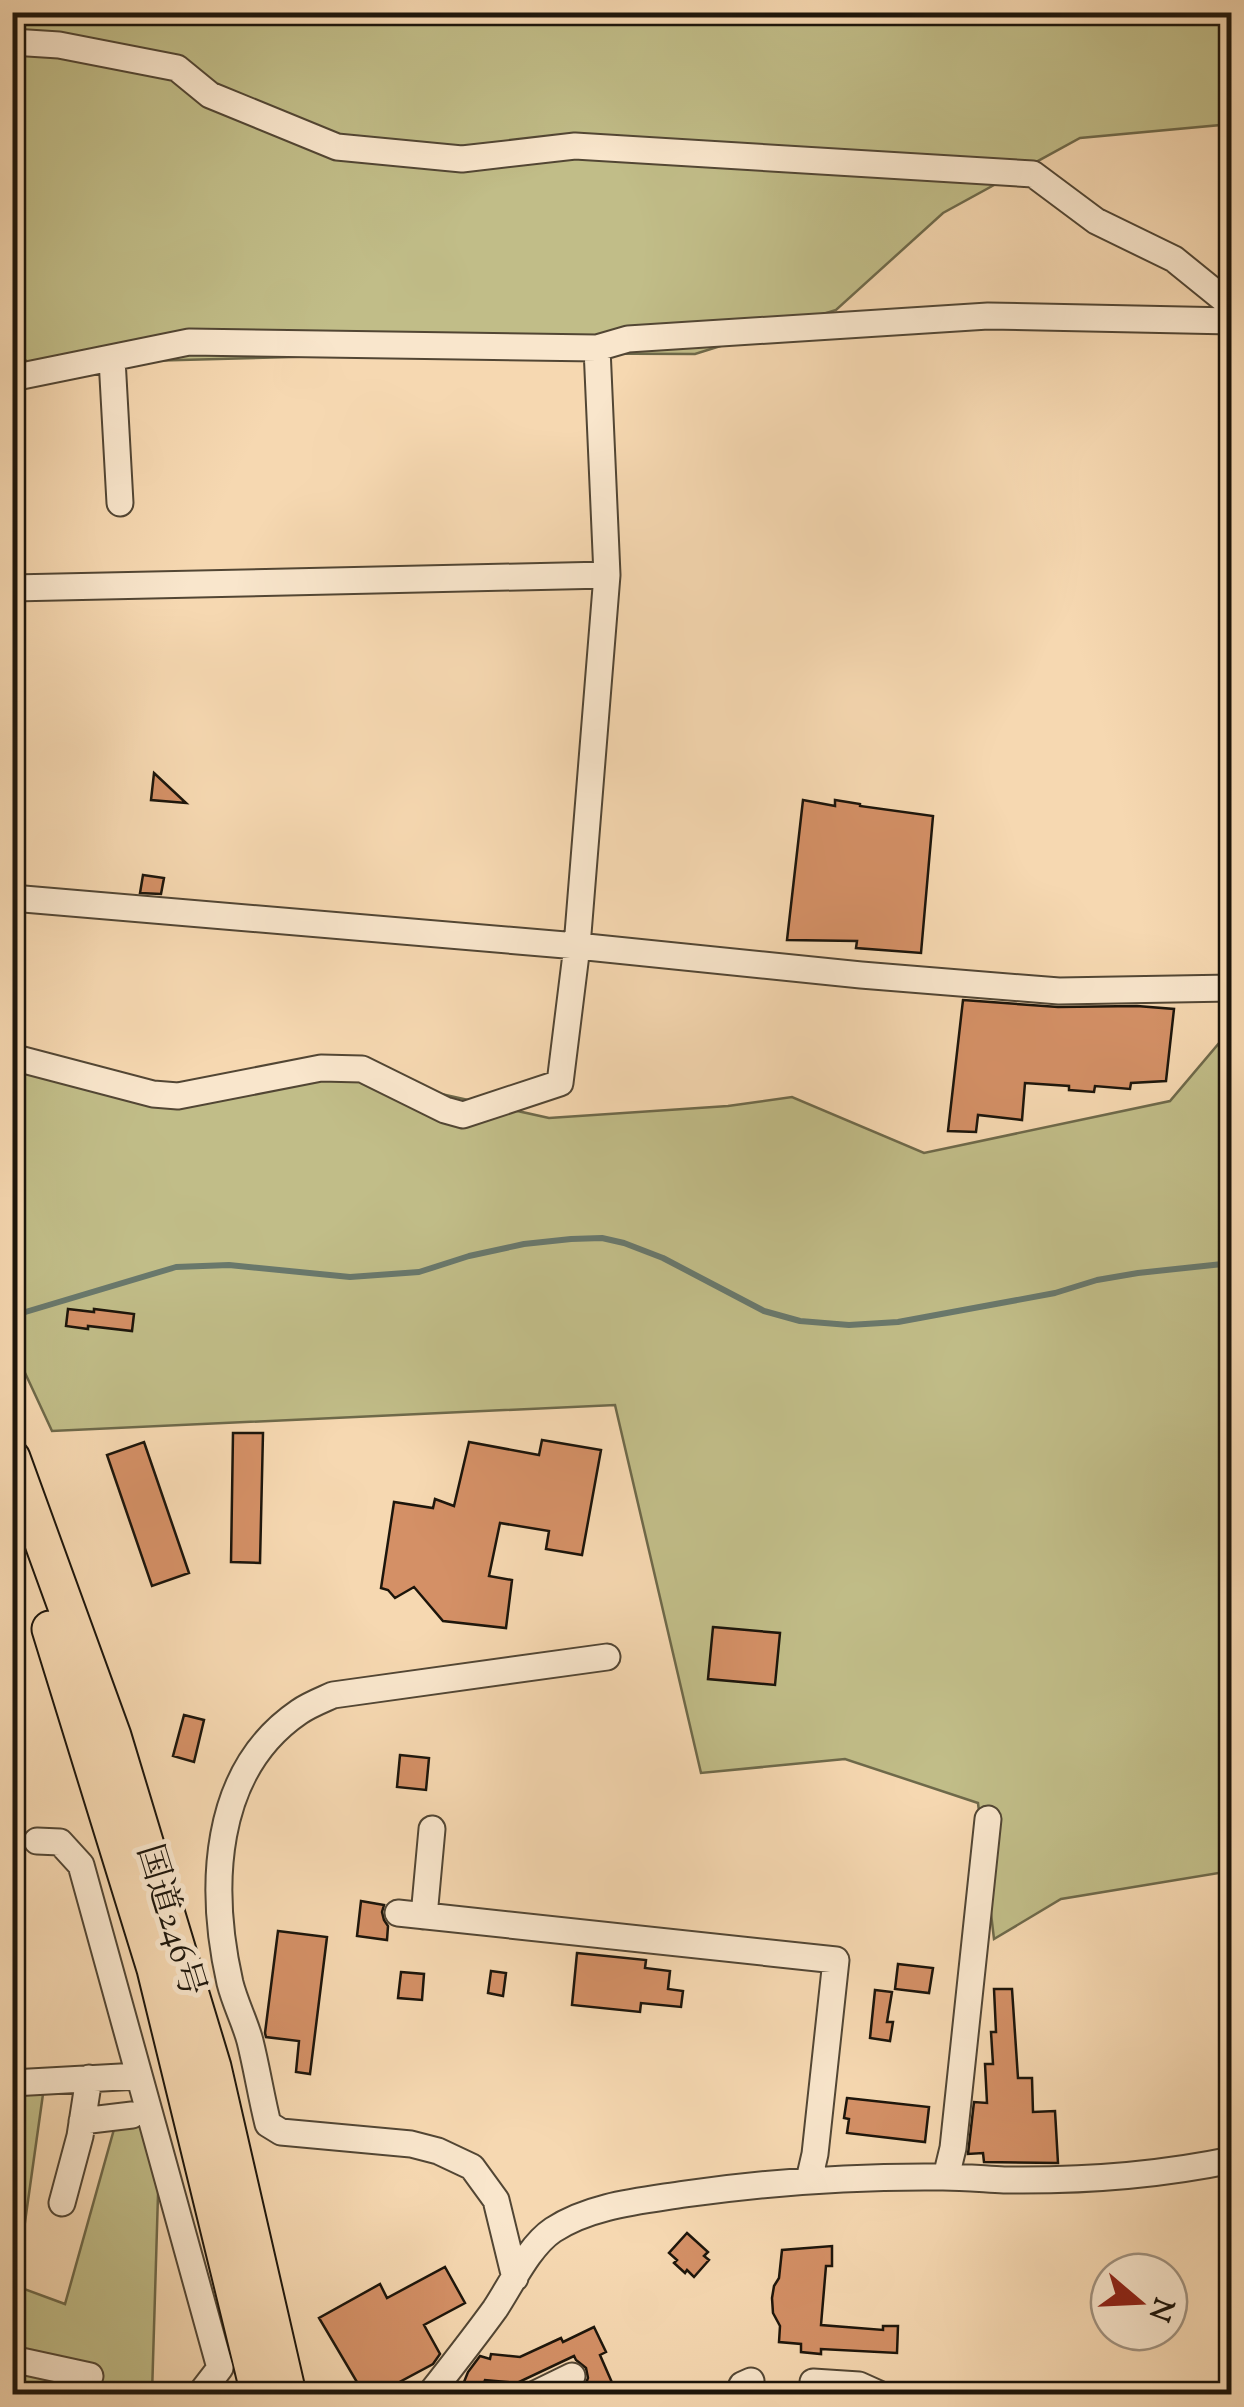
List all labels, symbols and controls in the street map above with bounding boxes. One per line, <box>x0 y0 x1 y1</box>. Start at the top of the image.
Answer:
street label: 国道246号 <box>122 1839 216 2003</box>
north arrow <box>1089 2252 1189 2352</box>
text: N <box>1137 2292 1182 2326</box>

